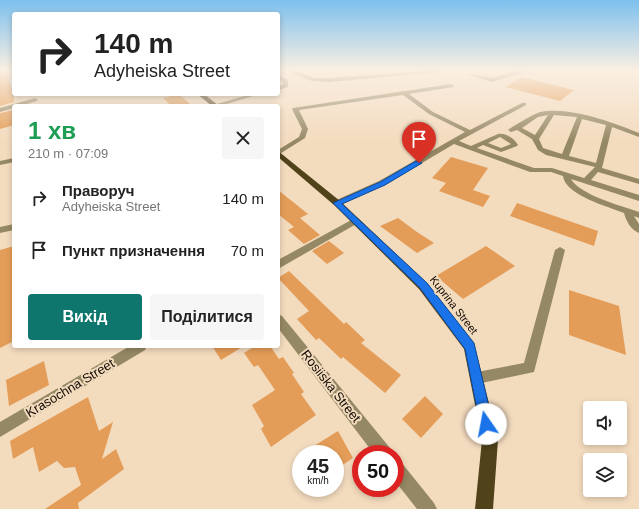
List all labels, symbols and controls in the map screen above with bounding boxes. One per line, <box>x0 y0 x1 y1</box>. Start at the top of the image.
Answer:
icon: right <box>28 28 80 80</box>
text: 140 m <box>94 28 173 59</box>
text: Adyheiska Street <box>94 61 230 81</box>
text: 1 хв <box>28 117 76 144</box>
button: close <box>222 117 264 159</box>
pin <box>402 122 436 163</box>
icon: arrive <box>408 128 430 150</box>
text: 210 m · 07:09 <box>28 146 108 161</box>
text: Праворуч <box>62 182 135 199</box>
icon: right <box>28 187 50 209</box>
text: 140 m <box>222 190 264 207</box>
text: Adyheiska Street <box>62 199 160 214</box>
icon: arrive <box>28 239 50 261</box>
text: Пункт призначення <box>62 242 205 259</box>
text: 70 m <box>231 242 264 259</box>
street label: Kuprina Street <box>428 274 480 336</box>
button: Вихід <box>28 294 142 340</box>
button: Поділитися <box>150 294 264 340</box>
street label: Rosiiska Street <box>298 347 364 425</box>
street label: Krasochna Street <box>23 356 117 420</box>
map controls <box>583 401 627 497</box>
button: sound <box>583 401 627 445</box>
position arrow <box>465 403 507 445</box>
speed limit sign: 50 <box>352 445 404 497</box>
button: layers <box>583 453 627 497</box>
text: 45 <box>307 455 329 477</box>
text: km/h <box>307 475 329 486</box>

